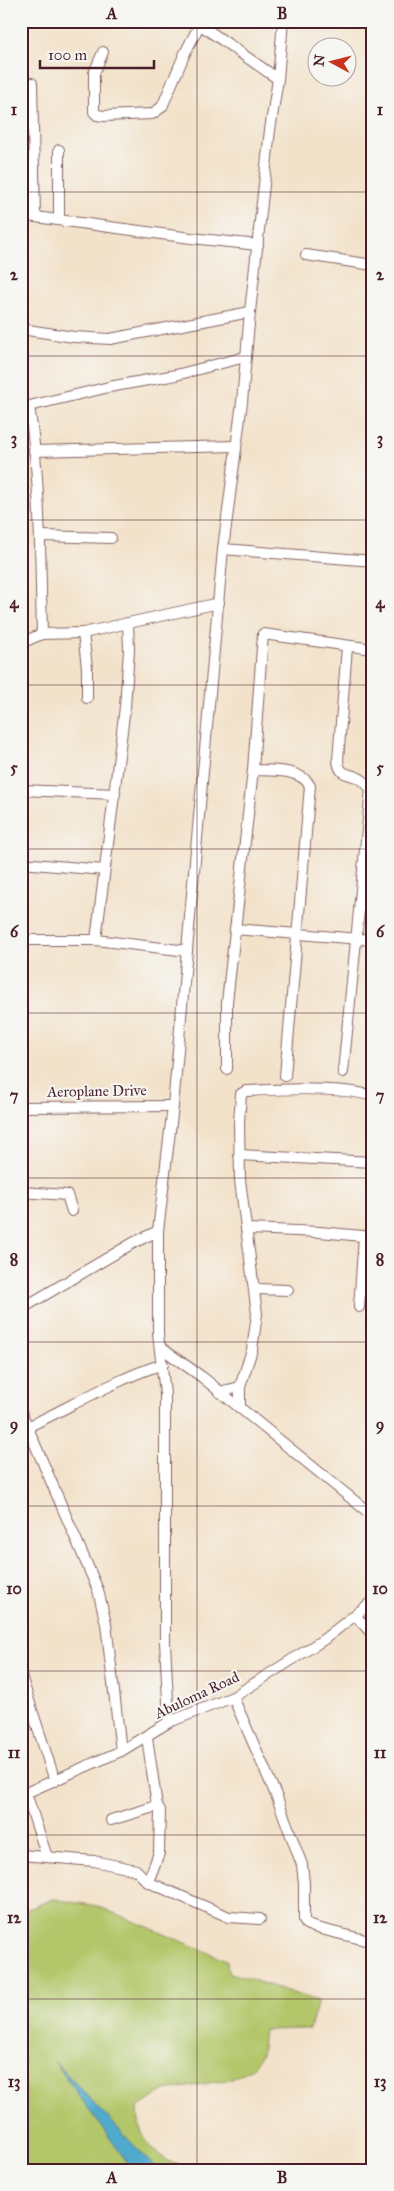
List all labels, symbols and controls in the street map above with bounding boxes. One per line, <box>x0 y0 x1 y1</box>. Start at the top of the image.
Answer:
text: A <box>106 4 118 23</box>
text: B <box>277 4 287 23</box>
scale bar <box>40 38 154 70</box>
north arrow <box>306 38 356 88</box>
text: 100 m <box>48 46 88 64</box>
text: N <box>310 53 329 67</box>
text: 1 <box>11 100 18 119</box>
text: 1 <box>377 100 384 119</box>
text: 2 <box>10 265 19 284</box>
text: 2 <box>376 265 385 284</box>
text: 3 <box>11 429 17 449</box>
text: 3 <box>377 429 383 449</box>
text: 4 <box>10 593 20 613</box>
text: 4 <box>376 593 386 613</box>
text: 5 <box>10 758 18 777</box>
text: 5 <box>376 758 384 777</box>
text: 6 <box>10 922 19 941</box>
text: 6 <box>376 922 385 941</box>
street label: Aeroplane Drive <box>46 1081 147 1101</box>
text: 7 <box>10 1086 19 1105</box>
text: 7 <box>376 1086 385 1105</box>
text: 8 <box>10 1250 18 1269</box>
text: 8 <box>376 1250 384 1269</box>
text: 9 <box>10 1415 18 1435</box>
text: 9 <box>376 1415 384 1435</box>
text: 10 <box>6 1579 22 1598</box>
text: 10 <box>372 1579 388 1598</box>
street label: Abuloma Road <box>151 1667 242 1723</box>
text: 11 <box>8 1743 21 1762</box>
text: 11 <box>374 1743 387 1762</box>
text: 12 <box>7 1908 22 1927</box>
text: 12 <box>373 1908 388 1927</box>
text: 13 <box>8 2072 20 2092</box>
text: 13 <box>374 2072 386 2092</box>
text: A <box>106 2168 118 2187</box>
text: B <box>277 2168 287 2187</box>

